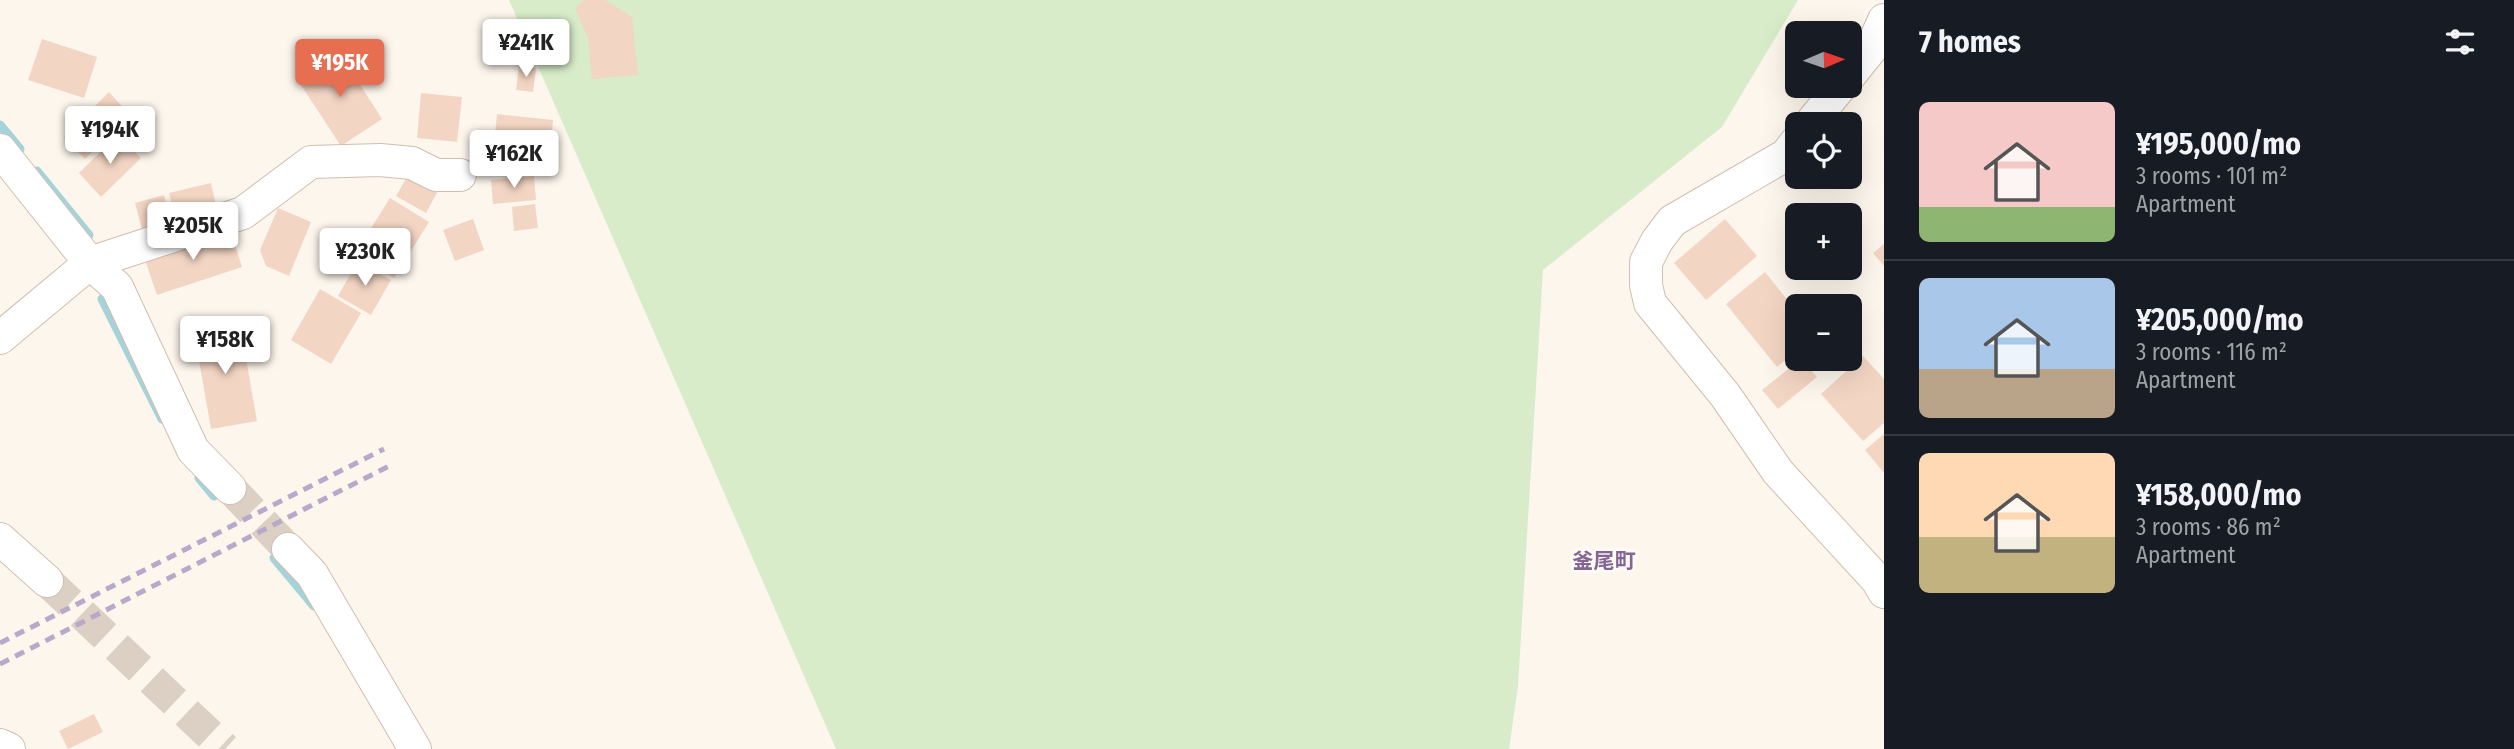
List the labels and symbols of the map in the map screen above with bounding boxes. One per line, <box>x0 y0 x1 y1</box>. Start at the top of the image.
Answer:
pin: ¥241K <box>477 20 575 79</box>
north arrow <box>1785 21 1862 98</box>
pin: ¥195K <box>291 40 389 99</box>
pin: ¥194K <box>61 106 159 166</box>
pin: ¥162K <box>465 130 563 190</box>
pin: ¥205K <box>144 202 242 262</box>
pin: ¥230K <box>316 229 414 288</box>
pin: ¥158K <box>176 316 274 376</box>
district label: 釜尾町 <box>1573 548 1636 574</box>

